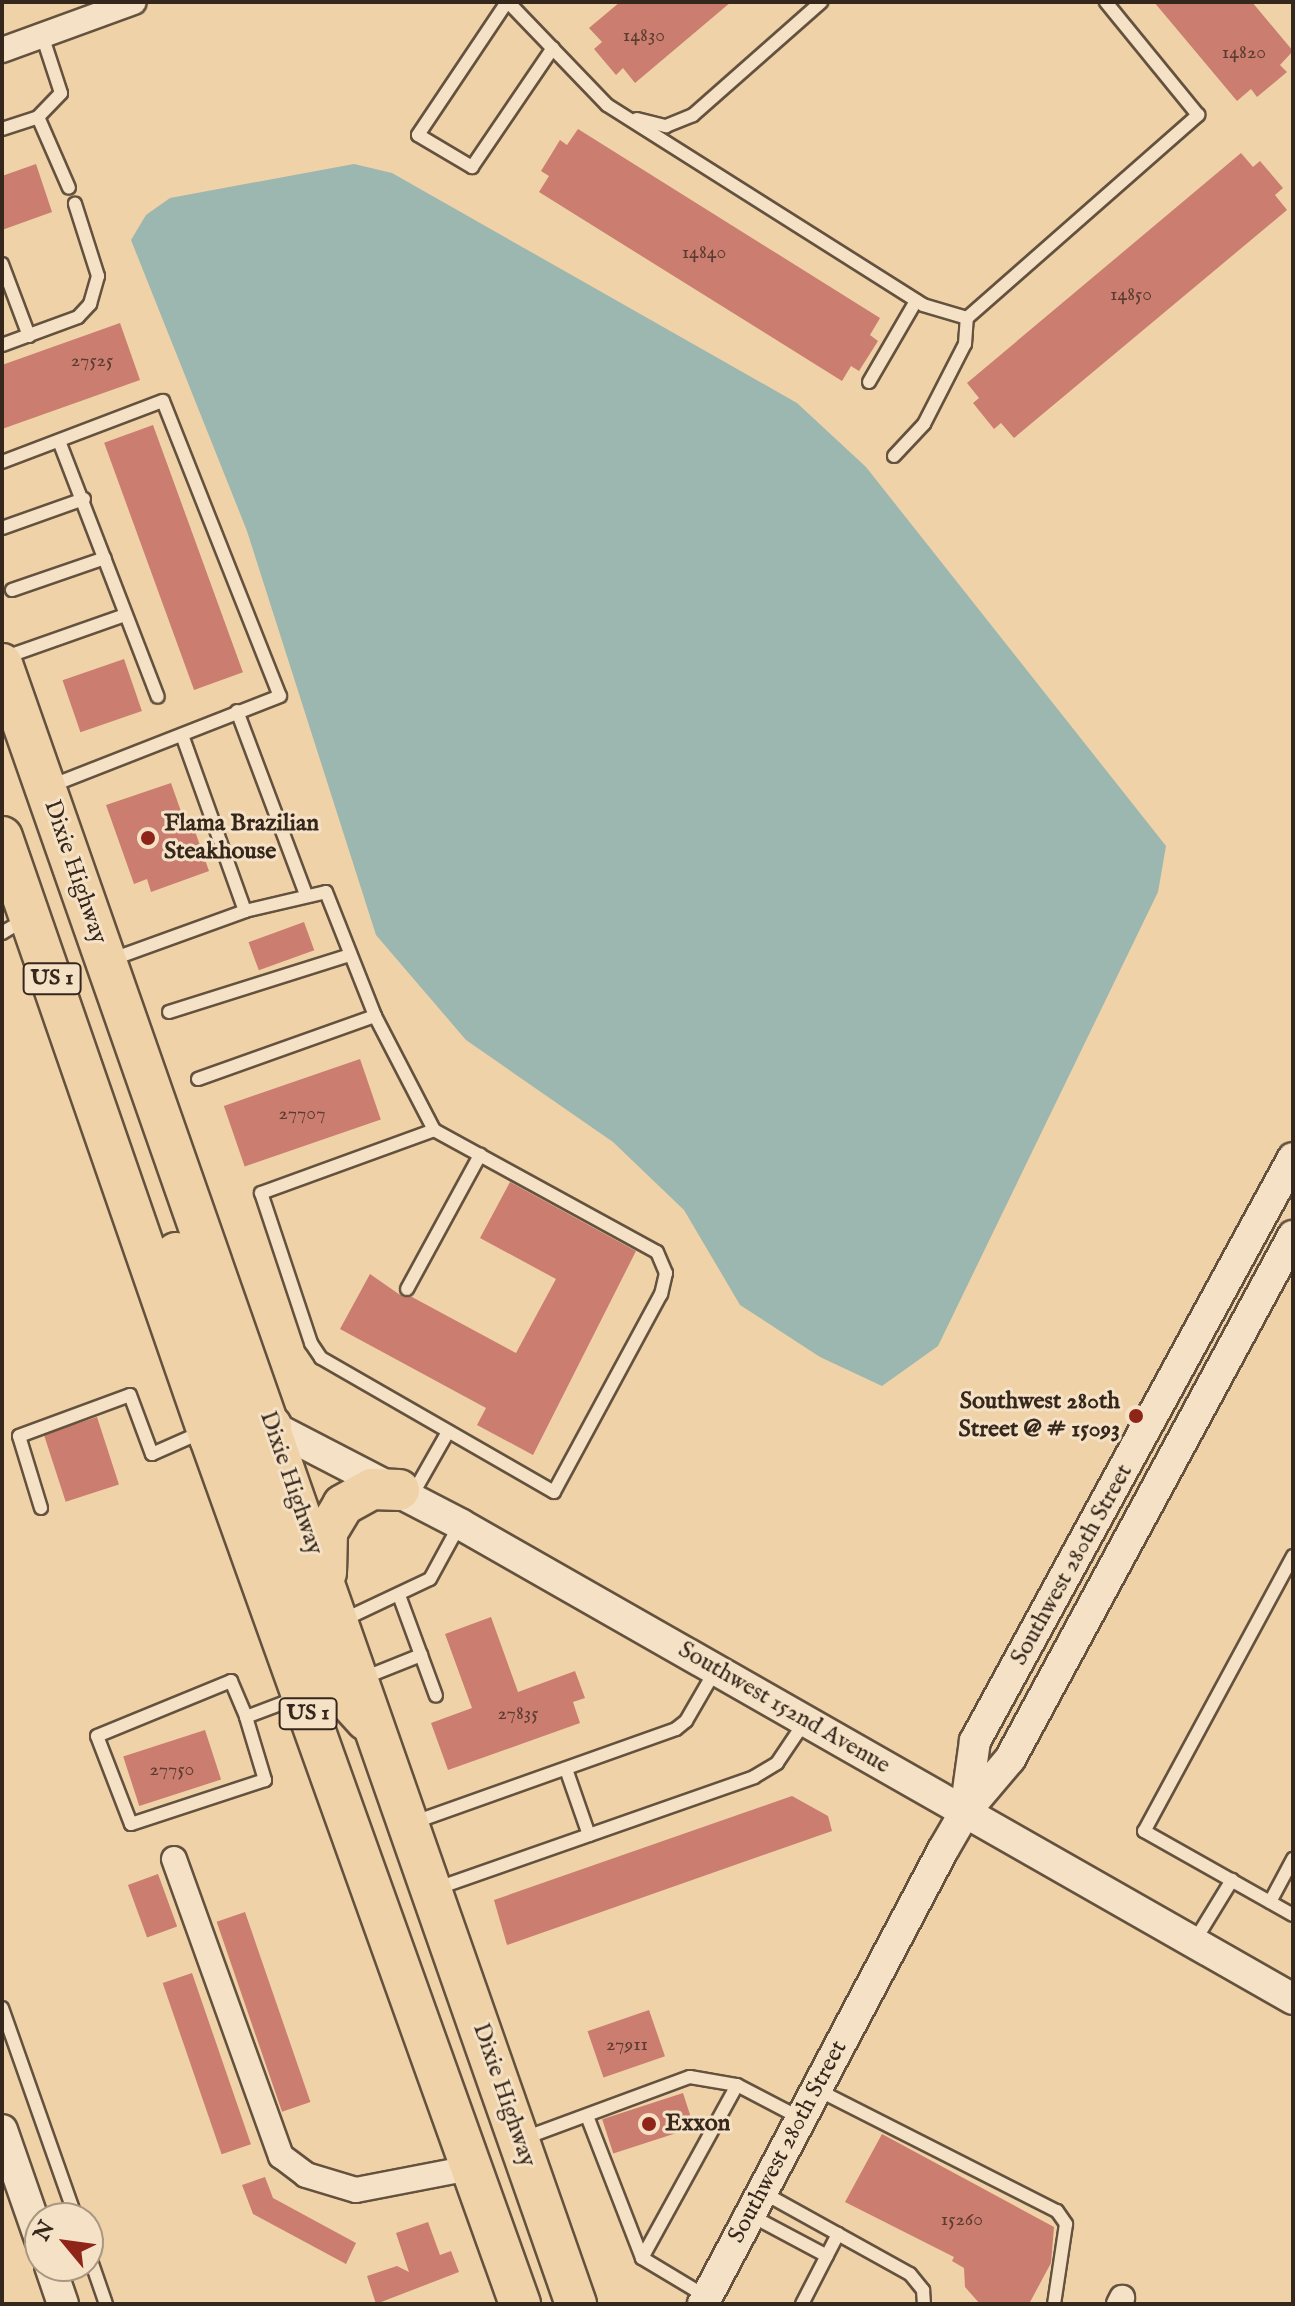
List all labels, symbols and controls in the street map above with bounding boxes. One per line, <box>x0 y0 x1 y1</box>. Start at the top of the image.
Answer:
house number: 14830 <box>623 23 665 47</box>
house number: 14820 <box>1222 40 1266 64</box>
house number: 14840 <box>682 240 726 264</box>
house number: 14850 <box>1110 282 1152 306</box>
house number: 27525 <box>71 348 113 372</box>
street label: Dixie Highway <box>37 796 113 948</box>
place label: Flama Brazilian Steakhouse <box>164 810 319 866</box>
marker: Flama Brazilian Steakhouse <box>139 829 157 847</box>
road number: US 1 <box>22 961 82 997</box>
house number: 27707 <box>278 1101 326 1125</box>
place label: Southwest 280th Street @ # 15093 <box>959 1388 1120 1444</box>
street label: Dixie Highway <box>253 1407 329 1559</box>
marker: Southwest 280th Street @ # 15093 <box>1127 1407 1145 1425</box>
street label: Southwest 280th Street <box>1005 1460 1139 1670</box>
street label: Southwest 152nd Avenue <box>673 1636 895 1780</box>
road number: US 1 <box>278 1696 338 1732</box>
house number: 27835 <box>497 1701 539 1725</box>
house number: 27750 <box>150 1757 194 1781</box>
street label: Dixie Highway <box>466 2019 542 2171</box>
house number: 27911 <box>606 2032 648 2056</box>
street label: Southwest 280th Street <box>722 2036 854 2248</box>
place label: Exxon <box>665 2110 730 2138</box>
marker: Exxon <box>640 2115 658 2133</box>
north arrow <box>24 2202 104 2282</box>
house number: 15260 <box>941 2207 983 2231</box>
text: N <box>28 2216 62 2246</box>

